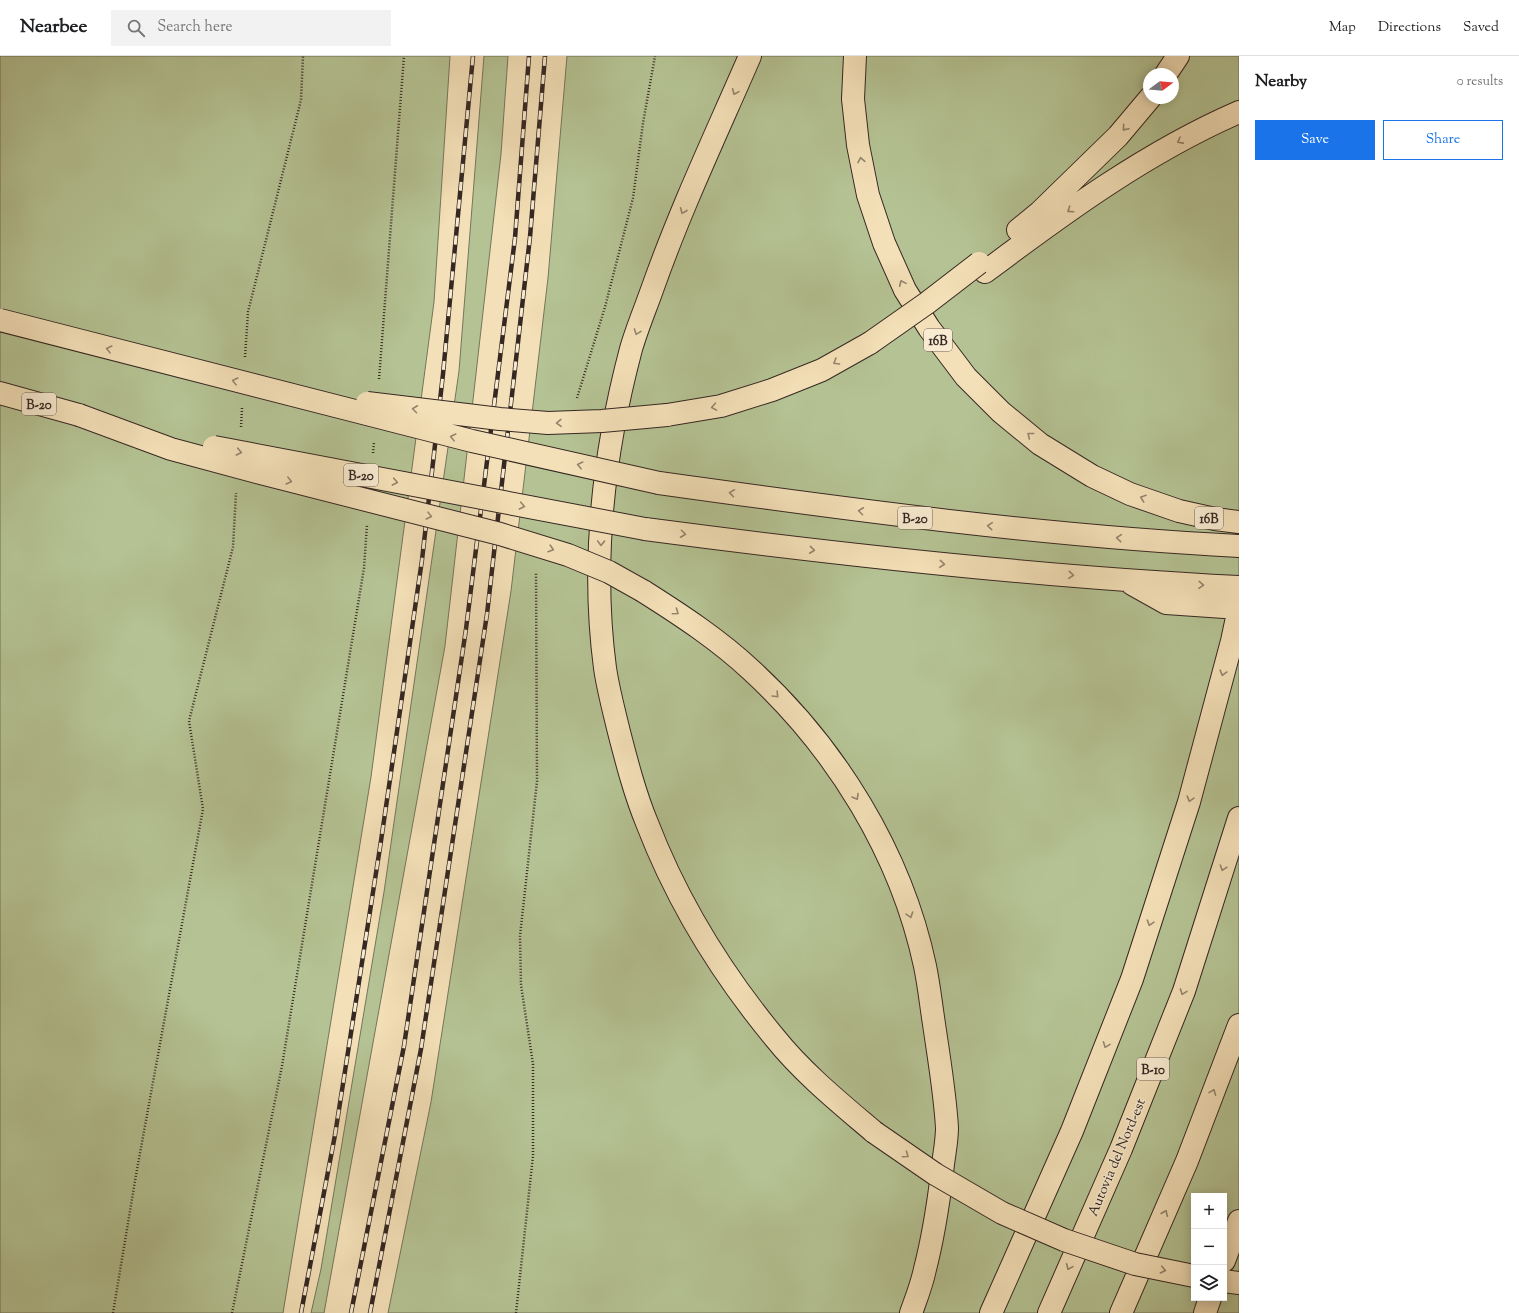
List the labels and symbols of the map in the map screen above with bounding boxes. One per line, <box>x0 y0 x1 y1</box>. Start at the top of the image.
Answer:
north arrow <box>1143 68 1179 104</box>
one-way arrow <box>732 87 740 95</box>
one-way arrow <box>1123 123 1130 130</box>
one-way arrow <box>1177 136 1185 143</box>
one-way arrow <box>857 157 866 164</box>
one-way arrow <box>1067 205 1074 213</box>
one-way arrow <box>679 207 687 214</box>
one-way arrow <box>899 280 907 288</box>
one-way arrow <box>633 329 641 336</box>
road number: 16B <box>924 329 952 351</box>
one-way arrow <box>106 345 113 354</box>
one-way arrow <box>833 358 840 365</box>
one-way arrow <box>232 377 239 386</box>
road number: B-20 <box>22 393 56 415</box>
one-way arrow <box>711 402 717 411</box>
one-way arrow <box>412 405 418 414</box>
one-way arrow <box>556 418 562 427</box>
one-way arrow <box>450 433 456 441</box>
one-way arrow <box>1027 433 1034 440</box>
one-way arrow <box>236 447 243 456</box>
one-way arrow <box>577 462 583 470</box>
road number: B-20 <box>344 464 378 486</box>
one-way arrow <box>286 476 293 485</box>
one-way arrow <box>392 477 398 485</box>
one-way arrow <box>729 489 735 498</box>
one-way arrow <box>1139 495 1146 503</box>
one-way arrow <box>519 501 526 509</box>
one-way arrow <box>858 507 864 516</box>
road number: B-20 <box>898 507 932 529</box>
road number: 16B <box>1195 507 1223 529</box>
one-way arrow <box>425 511 432 520</box>
one-way arrow <box>987 521 993 530</box>
one-way arrow <box>680 529 686 538</box>
one-way arrow <box>1116 534 1122 543</box>
one-way arrow <box>597 540 605 546</box>
one-way arrow <box>547 545 554 553</box>
one-way arrow <box>809 546 815 555</box>
one-way arrow <box>939 560 945 569</box>
one-way arrow <box>1068 571 1074 580</box>
one-way arrow <box>1198 581 1204 590</box>
one-way arrow <box>672 607 679 615</box>
one-way arrow <box>1220 670 1228 676</box>
one-way arrow <box>771 690 779 698</box>
one-way arrow <box>851 793 858 800</box>
one-way arrow <box>1186 795 1195 802</box>
one-way arrow <box>1219 864 1228 871</box>
one-way arrow <box>905 911 914 918</box>
one-way arrow <box>1146 919 1155 926</box>
one-way arrow <box>1179 988 1188 995</box>
one-way arrow <box>1102 1041 1110 1048</box>
road number: B-10 <box>1137 1058 1169 1080</box>
one-way arrow <box>1209 1089 1217 1096</box>
street label: Autovia del Nord-est <box>1084 1096 1152 1220</box>
one-way arrow <box>902 1150 909 1158</box>
one-way arrow <box>1160 1210 1168 1217</box>
one-way arrow <box>1066 1263 1074 1270</box>
one-way arrow <box>1160 1265 1166 1274</box>

